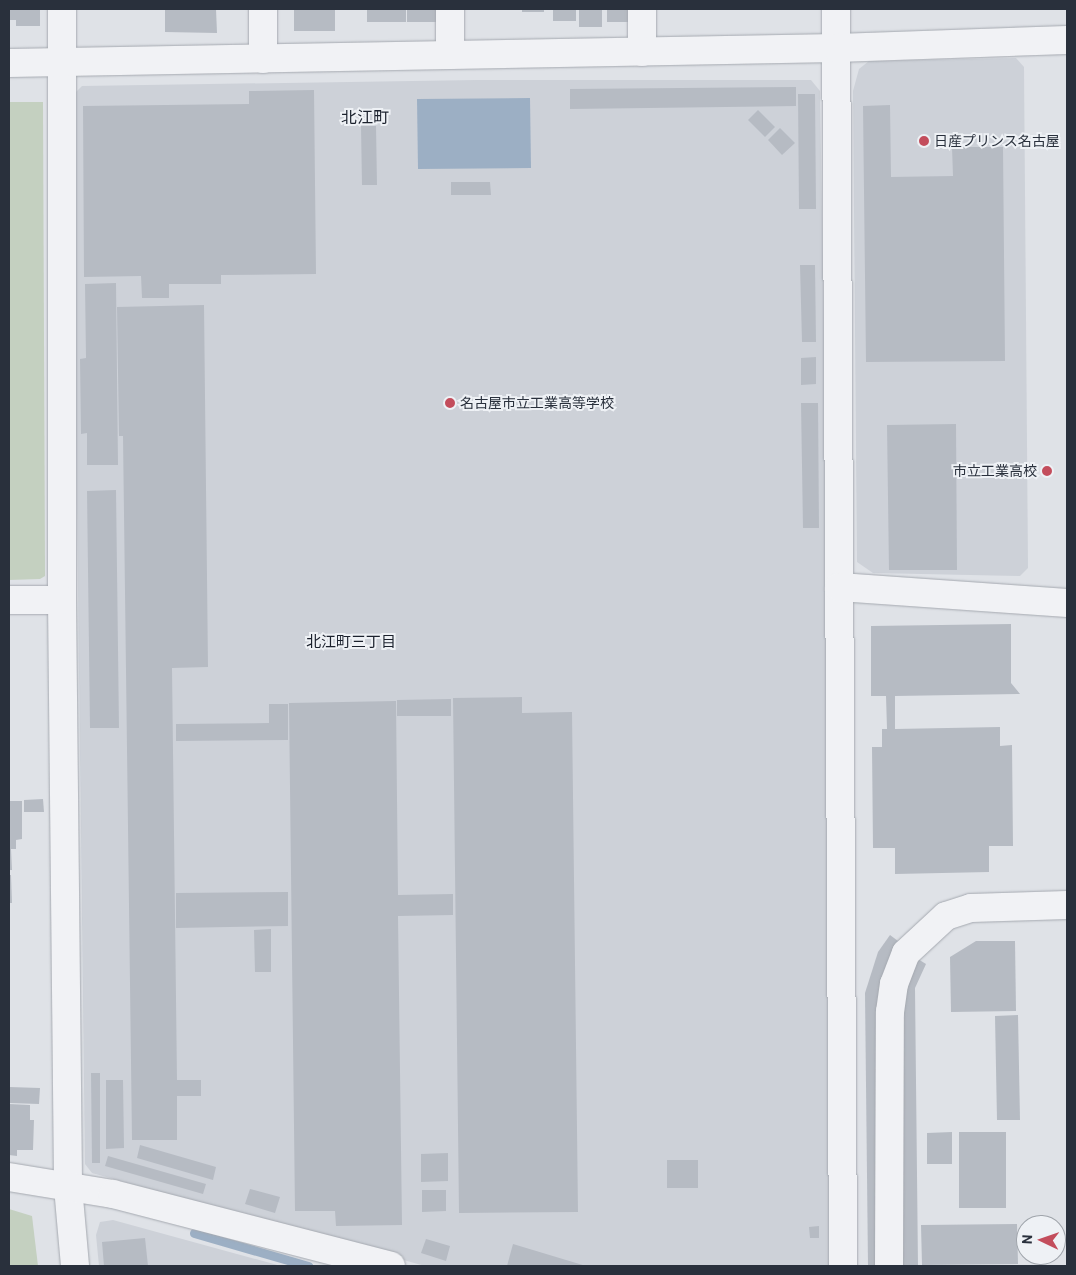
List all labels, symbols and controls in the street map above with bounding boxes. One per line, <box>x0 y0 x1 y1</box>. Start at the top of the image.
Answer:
district label: 北江町 <box>341 107 389 127</box>
place label: 日産プリンス名古屋 <box>934 133 1060 149</box>
marker: 日産プリンス名古屋 <box>918 135 930 147</box>
place label: 名古屋市立工業高等学校 <box>460 395 614 411</box>
marker: 名古屋市立工業高等学校 <box>444 397 456 409</box>
place label: 市立工業高校 <box>953 463 1037 479</box>
marker: 市立工業高校 <box>1041 465 1053 477</box>
district label: 北江町三丁目 <box>306 633 396 651</box>
north arrow <box>1016 1215 1066 1265</box>
text: N <box>1018 1234 1035 1244</box>

